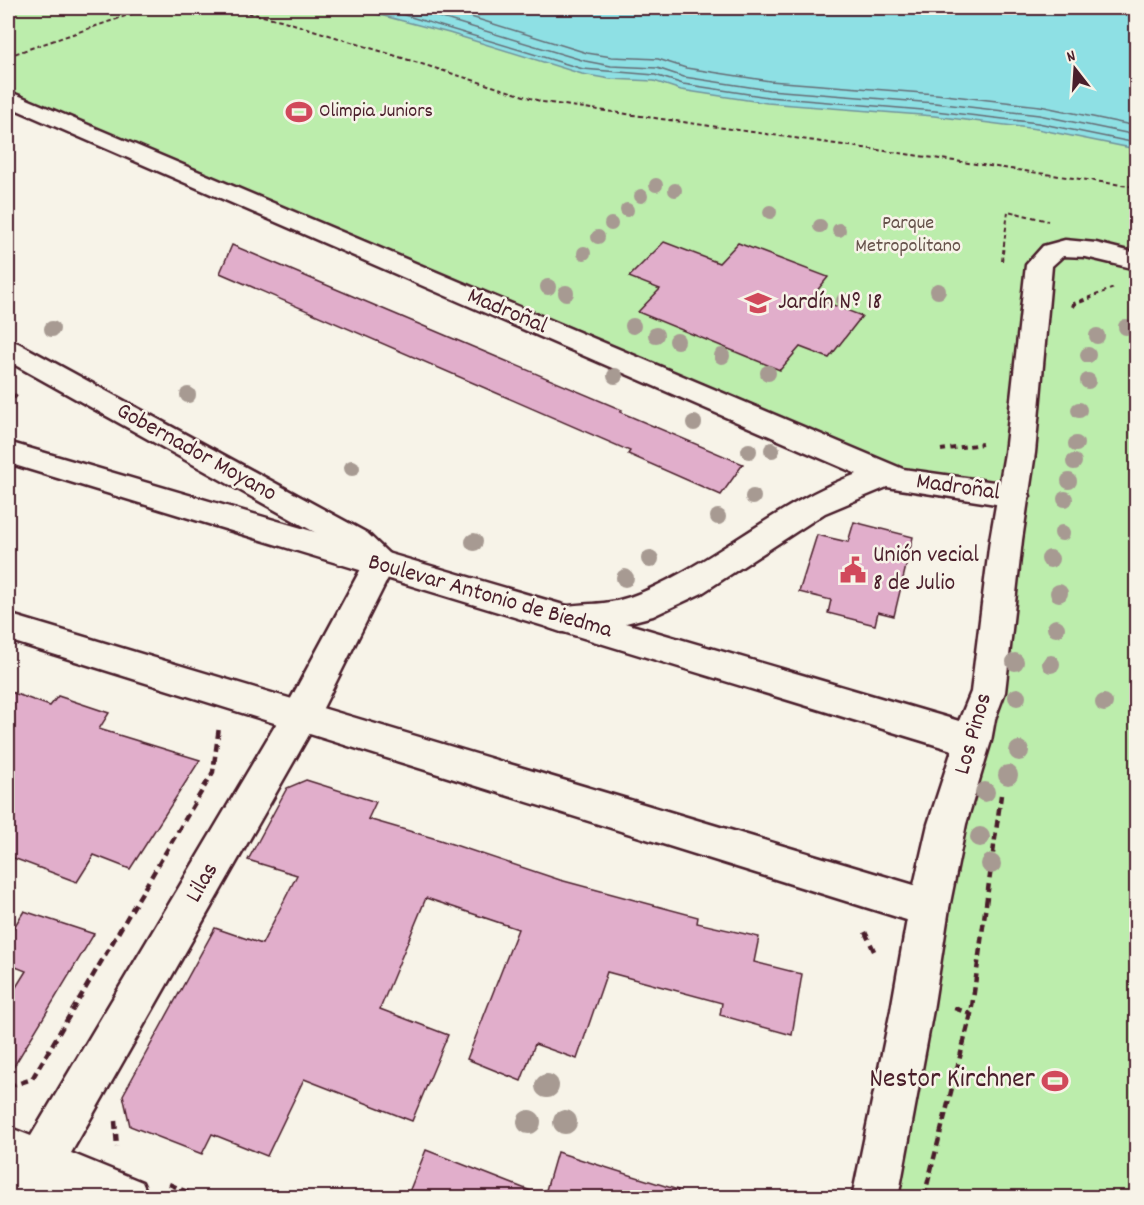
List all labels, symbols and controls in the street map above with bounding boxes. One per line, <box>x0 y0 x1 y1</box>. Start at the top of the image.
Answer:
north arrow <box>1045 39 1105 99</box>
text: N <box>1064 45 1079 69</box>
sports icon: Olimpia Juniors <box>284 97 314 127</box>
place label: Olimpia Juniors <box>319 98 433 126</box>
park label: Parque Metropolitano <box>855 210 961 261</box>
street label: Madroñal <box>462 280 553 344</box>
place label: Jardín Nº 18 <box>778 286 882 320</box>
school or university icon: Jardín Nº 18 <box>743 288 773 318</box>
street label: Gobernador Moyano <box>110 395 282 511</box>
street label: Madroñal <box>914 465 1002 511</box>
place label: Unión vecial 8 de Julio <box>873 539 979 601</box>
street label: Boulevar Antonio de Biedma <box>364 546 617 648</box>
public building icon: Unión vecial 8 de Julio <box>838 555 868 585</box>
street label: Los Pinos <box>946 689 1002 779</box>
street label: Lilas <box>178 857 228 909</box>
place label: Nestor Kirchner <box>869 1061 1036 1101</box>
sports icon: Nestor Kirchner <box>1040 1066 1070 1096</box>

